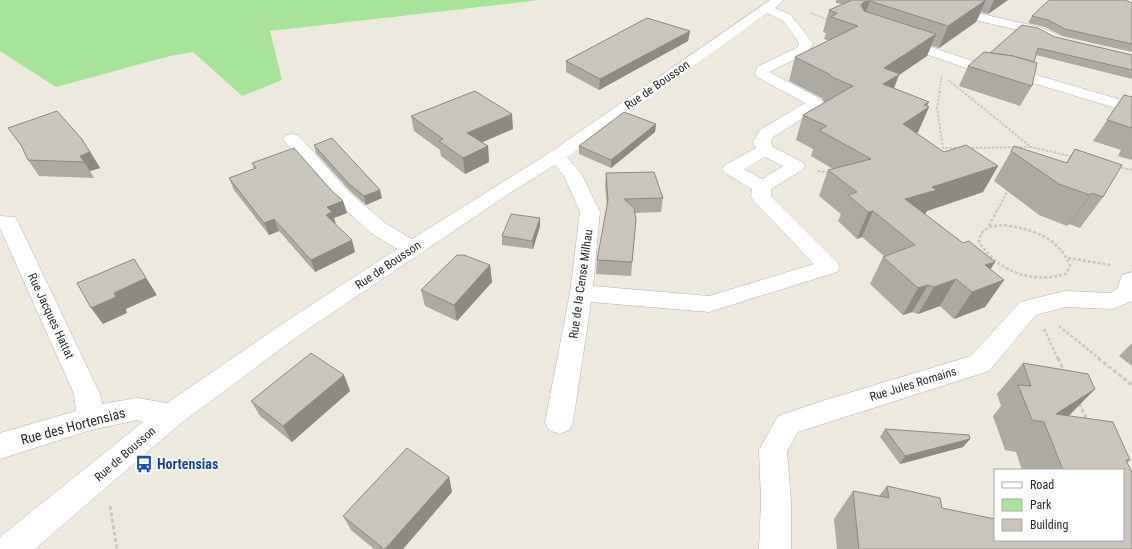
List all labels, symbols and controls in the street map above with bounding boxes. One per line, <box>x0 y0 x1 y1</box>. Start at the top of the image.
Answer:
street label: Rue de Bousson <box>622 57 692 113</box>
street label: Rue de la Cense Milhau <box>566 228 596 340</box>
street label: Rue de Bousson <box>353 238 424 292</box>
street label: Rue Jacques Hattat <box>25 271 77 361</box>
street label: Rue Jules Romains <box>868 364 958 404</box>
street label: Rue des Hortensias <box>19 404 127 448</box>
street label: Rue de Bousson <box>92 424 158 484</box>
bus stop icon: Hortensias <box>134 454 154 474</box>
place label: Hortensias <box>157 456 218 472</box>
legend <box>994 469 1124 541</box>
text: Road <box>1030 478 1054 492</box>
text: Park <box>1030 498 1052 512</box>
text: Building <box>1030 518 1068 532</box>

